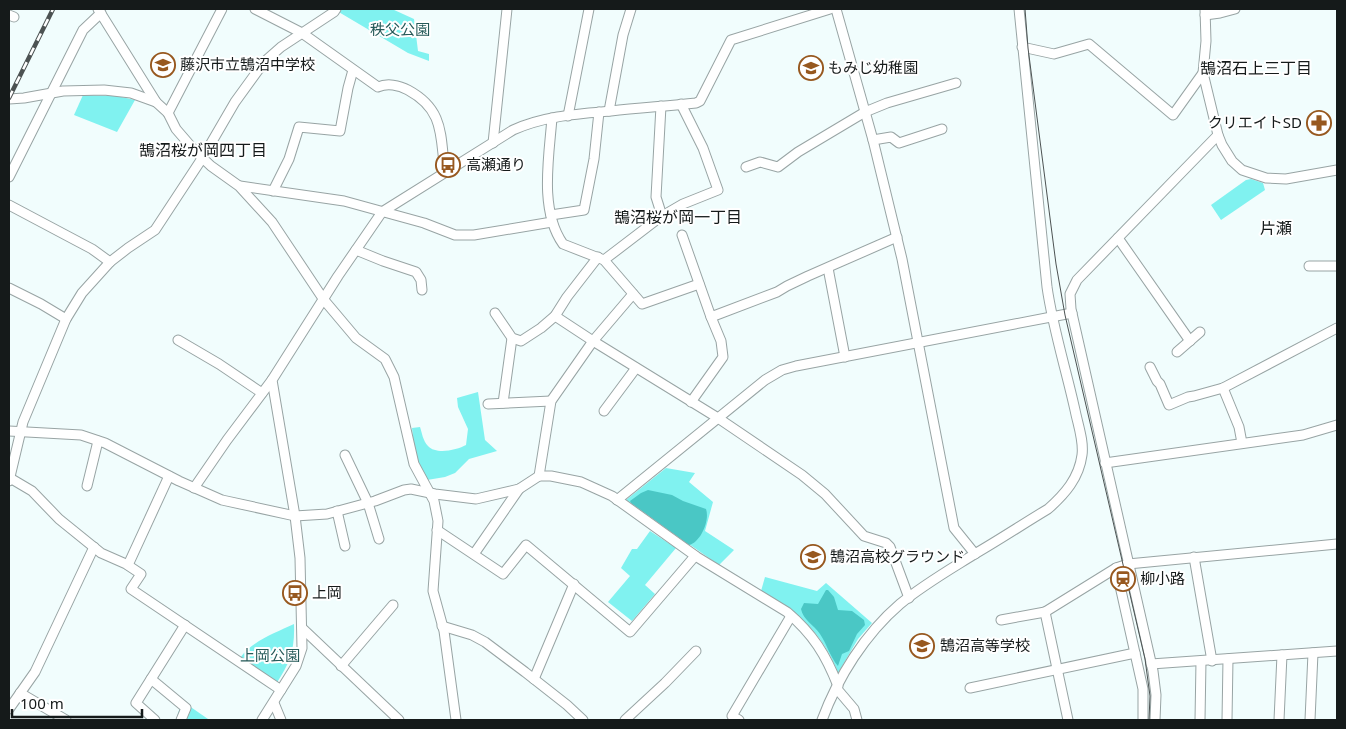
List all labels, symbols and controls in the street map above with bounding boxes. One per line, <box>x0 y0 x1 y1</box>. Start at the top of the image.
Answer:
park label: 秩父公園 <box>370 19 430 39</box>
school or university icon: 藤沢市立鵠沼中学校 <box>150 52 176 78</box>
place label: 藤沢市立鵠沼中学校 <box>180 54 315 74</box>
school or university icon: もみじ幼稚園 <box>798 55 824 81</box>
place label: もみじ幼稚園 <box>828 57 918 77</box>
district label: 鵠沼石上三丁目 <box>1200 57 1312 79</box>
pharmacy icon: クリエイトSD <box>1306 110 1332 136</box>
place label: クリエイトSD <box>1208 112 1302 132</box>
district label: 鵠沼桜が岡四丁目 <box>139 139 267 161</box>
bus stop icon: 高瀬通り <box>435 152 461 178</box>
place label: 高瀬通り <box>466 154 526 174</box>
district label: 鵠沼桜が岡一丁目 <box>614 206 742 228</box>
district label: 片瀬 <box>1260 217 1292 239</box>
school or university icon: 鵠沼高校グラウンド <box>800 544 826 570</box>
place label: 鵠沼高校グラウンド <box>830 546 965 566</box>
station icon: 柳小路 <box>1110 566 1136 592</box>
place label: 柳小路 <box>1140 568 1185 588</box>
bus stop icon: 上岡 <box>282 580 308 606</box>
place label: 上岡 <box>312 582 342 602</box>
school or university icon: 鵠沼高等学校 <box>909 633 935 659</box>
place label: 鵠沼高等学校 <box>940 635 1030 655</box>
park label: 上岡公園 <box>240 645 300 665</box>
scale bar <box>12 686 142 718</box>
text: 100 m <box>20 693 64 713</box>

